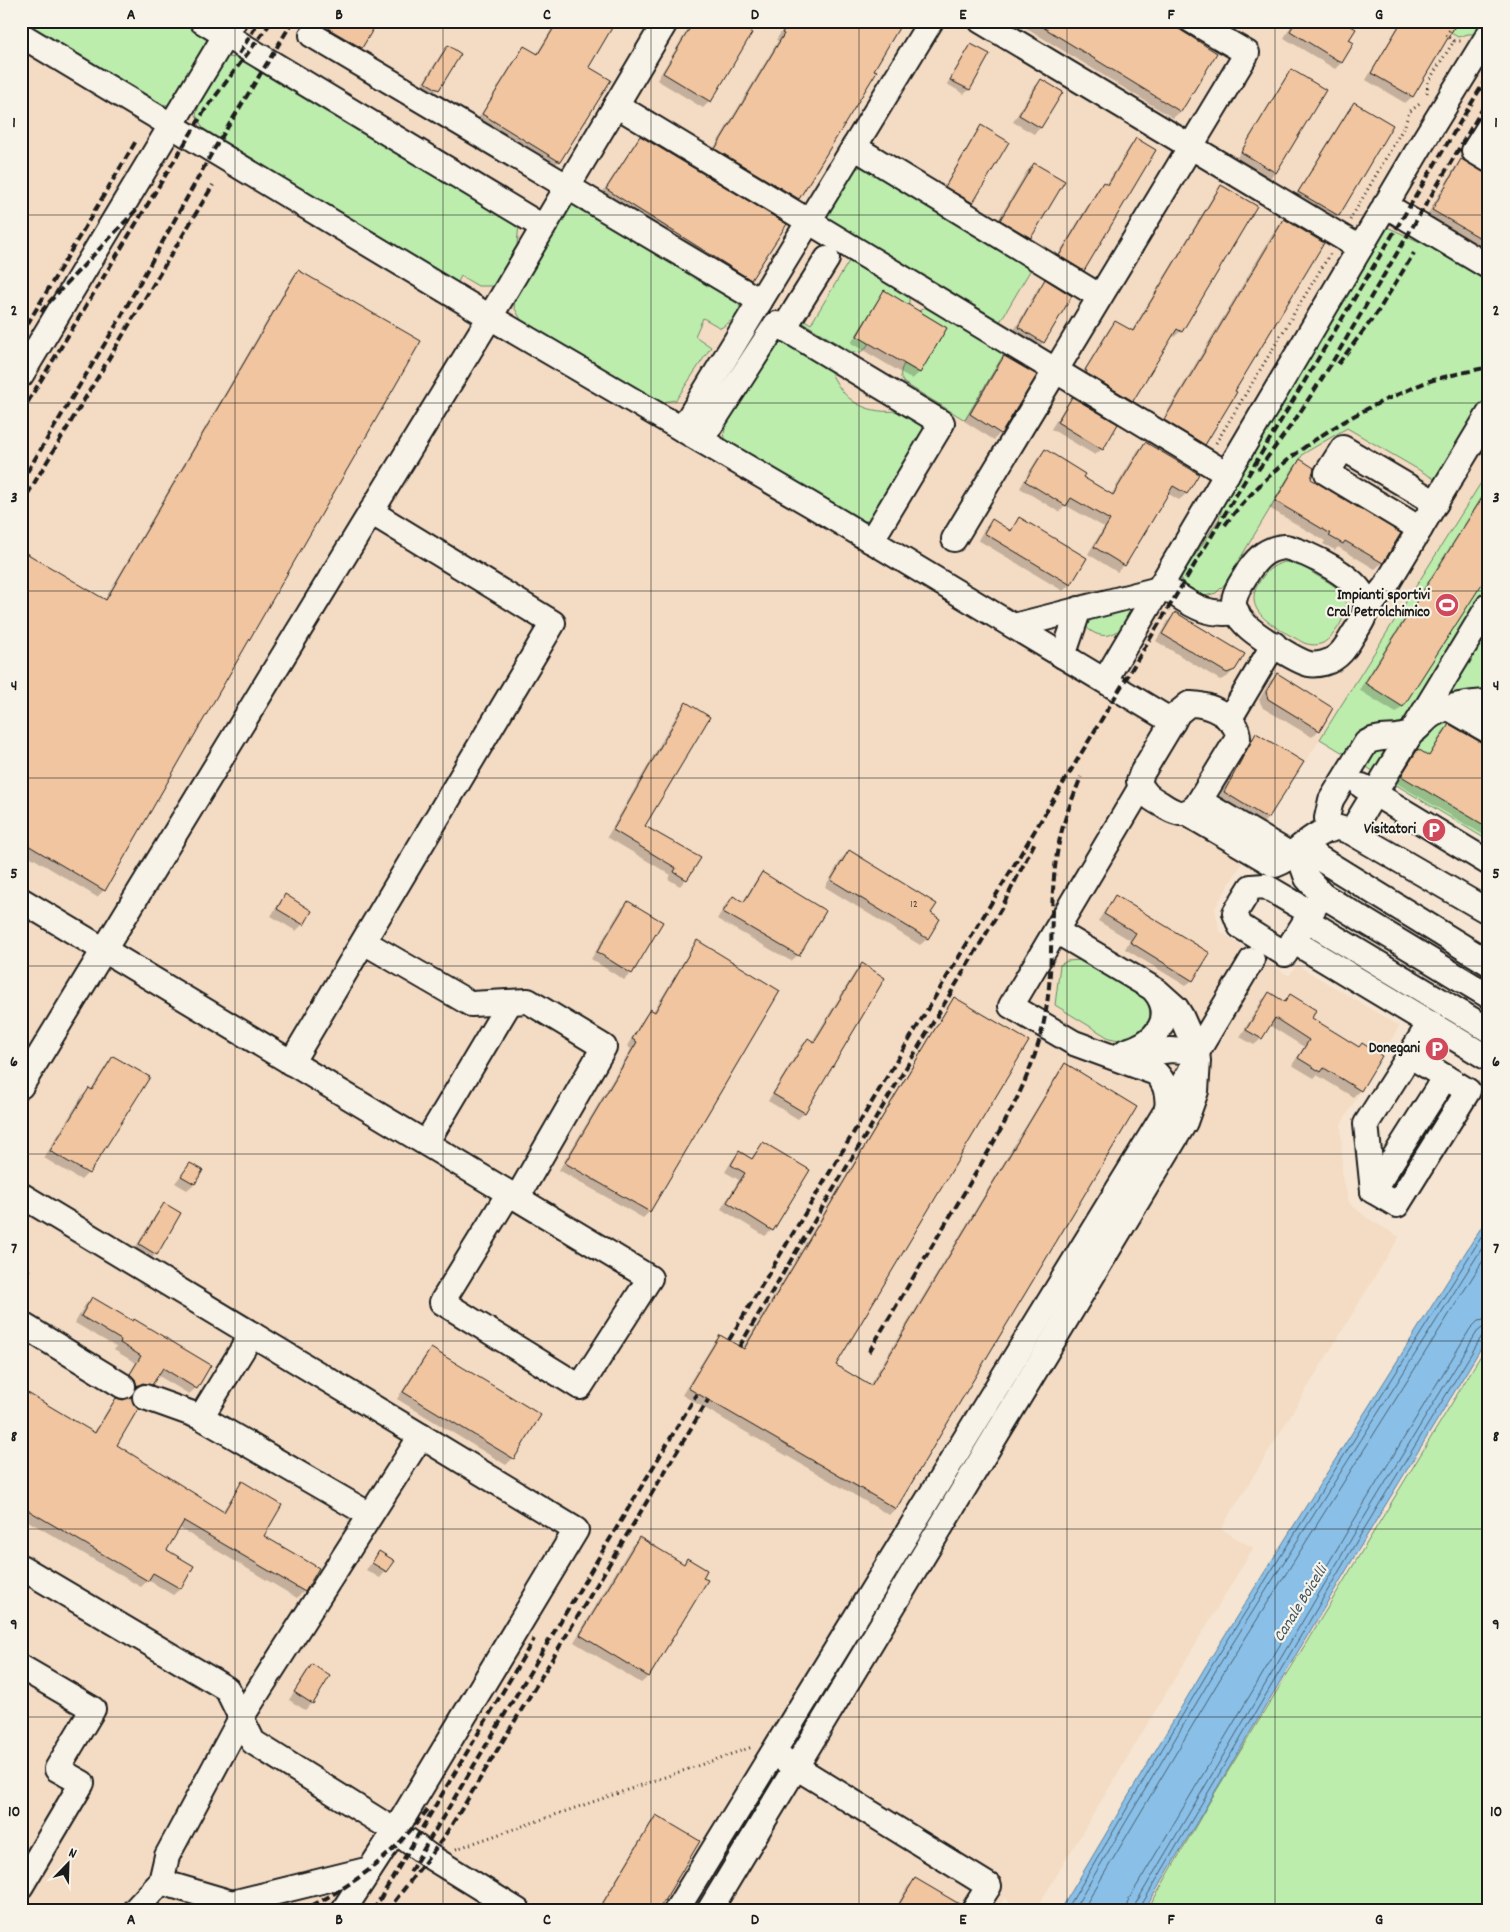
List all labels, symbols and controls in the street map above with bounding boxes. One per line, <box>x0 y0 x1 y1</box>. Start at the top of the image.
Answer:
text: A <box>127 4 136 27</box>
text: B <box>335 4 343 27</box>
text: C <box>543 4 551 27</box>
text: D <box>751 4 760 27</box>
text: E <box>959 4 967 27</box>
text: F <box>1167 4 1175 27</box>
text: G <box>1375 4 1383 27</box>
text: 1 <box>12 112 16 135</box>
text: 1 <box>1494 112 1498 135</box>
text: 2 <box>11 300 18 323</box>
text: 2 <box>1493 300 1500 323</box>
text: 3 <box>10 487 18 510</box>
text: 3 <box>1492 487 1500 510</box>
place label: Impianti sportivi Cral Petrolchimico <box>1327 585 1430 624</box>
sports icon: Impianti sportivi Cral Petrolchimico <box>1434 592 1460 618</box>
text: 4 <box>11 675 17 698</box>
text: 4 <box>1493 675 1499 698</box>
parking icon: Visitatori <box>1421 817 1447 843</box>
place label: Visitatori <box>1364 819 1416 841</box>
text: 5 <box>10 863 18 886</box>
text: 5 <box>1492 863 1500 886</box>
house number: 12 <box>910 896 918 913</box>
parking icon: Donegani <box>1424 1036 1450 1062</box>
place label: Donegani <box>1369 1038 1420 1060</box>
text: 6 <box>10 1051 18 1074</box>
text: 6 <box>1492 1051 1500 1074</box>
text: 7 <box>11 1238 17 1261</box>
text: 7 <box>1493 1238 1499 1261</box>
text: 8 <box>11 1426 18 1449</box>
text: 8 <box>1493 1426 1500 1449</box>
water label: Canale Boicelli <box>1268 1559 1335 1647</box>
text: 9 <box>10 1614 18 1637</box>
text: 9 <box>1492 1614 1500 1637</box>
text: 10 <box>8 1801 20 1824</box>
text: 10 <box>1490 1801 1502 1824</box>
north arrow <box>42 1840 92 1890</box>
text: N <box>65 1843 79 1864</box>
text: A <box>127 1909 136 1932</box>
text: B <box>335 1909 343 1932</box>
text: C <box>543 1909 551 1932</box>
text: D <box>751 1909 760 1932</box>
text: E <box>959 1909 967 1932</box>
text: F <box>1167 1909 1175 1932</box>
text: G <box>1375 1909 1383 1932</box>

